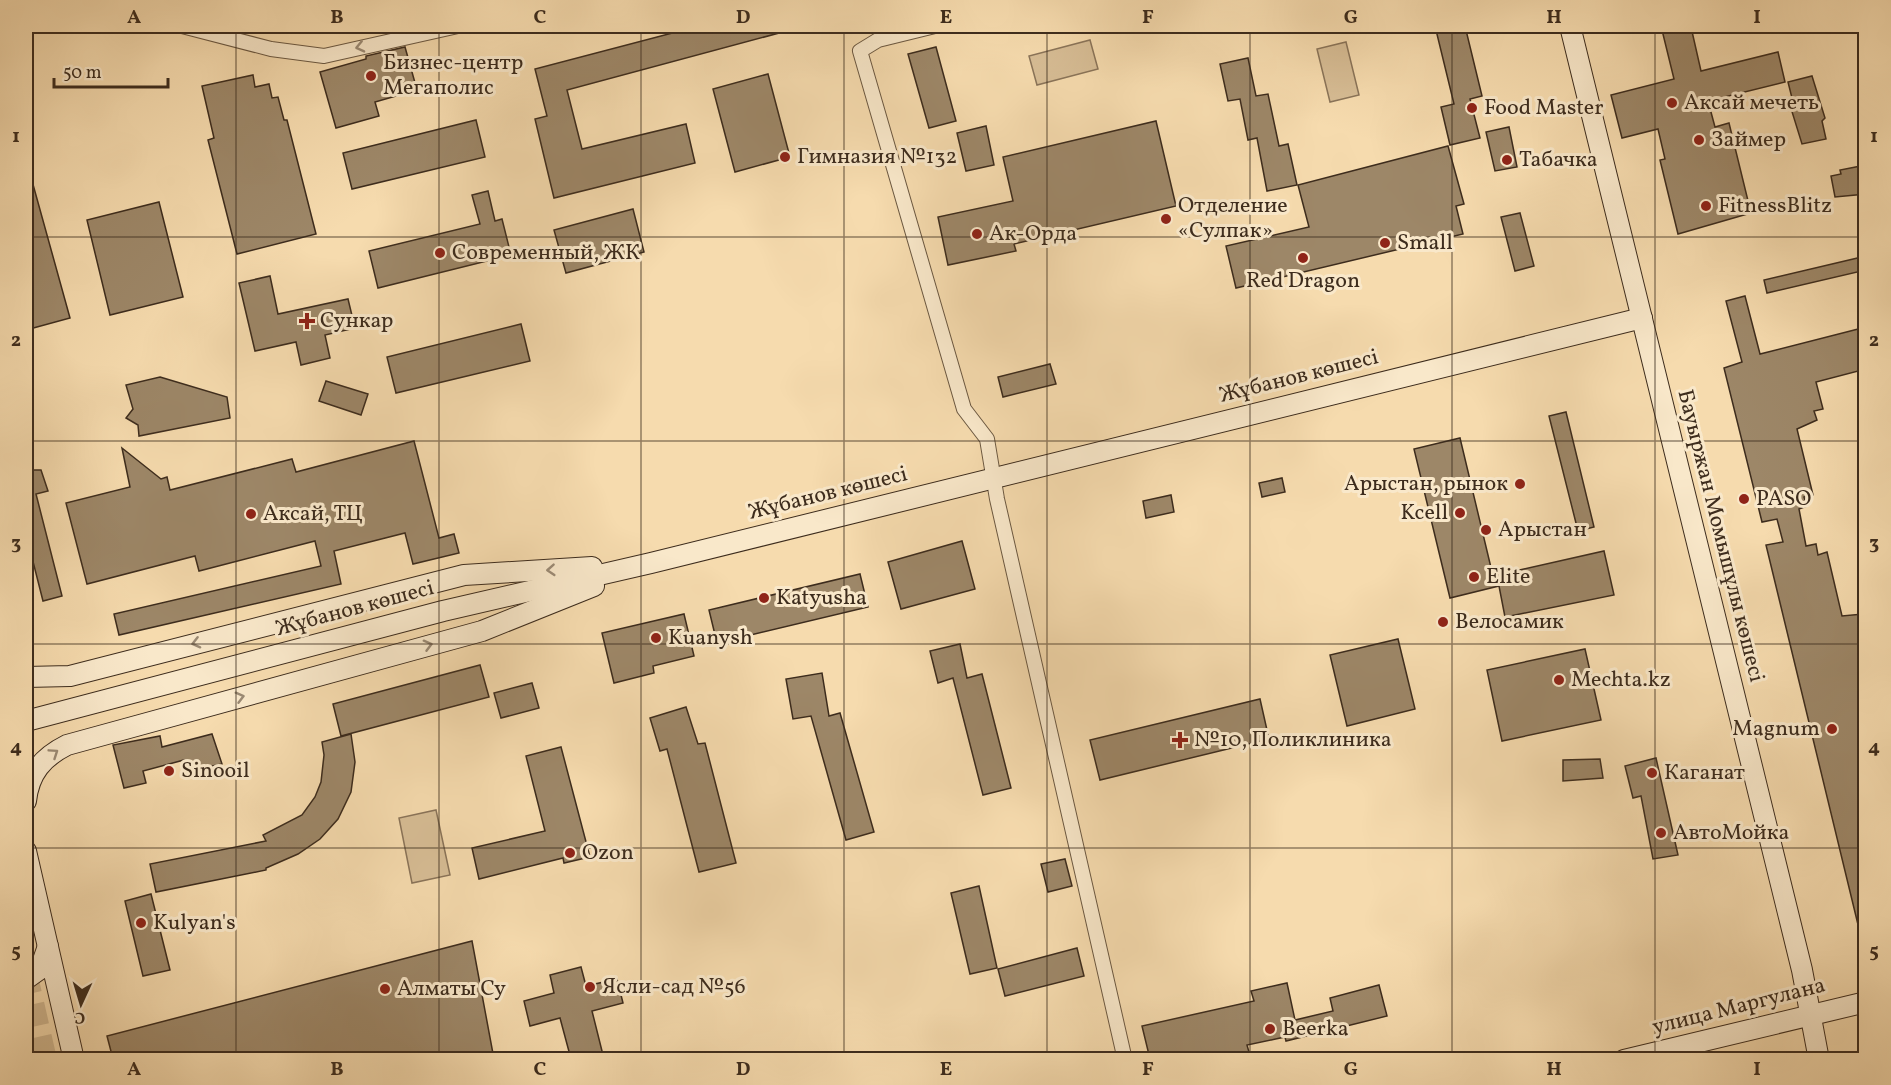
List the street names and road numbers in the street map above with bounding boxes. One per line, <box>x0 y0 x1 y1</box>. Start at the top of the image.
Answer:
street label: Жұбанов көшесі <box>1216 342 1382 412</box>
street label: Бауыржан Момышұлы көшесі <box>1669 386 1771 686</box>
street label: Жұбанов көшесі <box>745 459 911 529</box>
street label: Жұбанов көшесі <box>272 573 438 645</box>
street label: улица Маргулана <box>1649 971 1829 1043</box>

